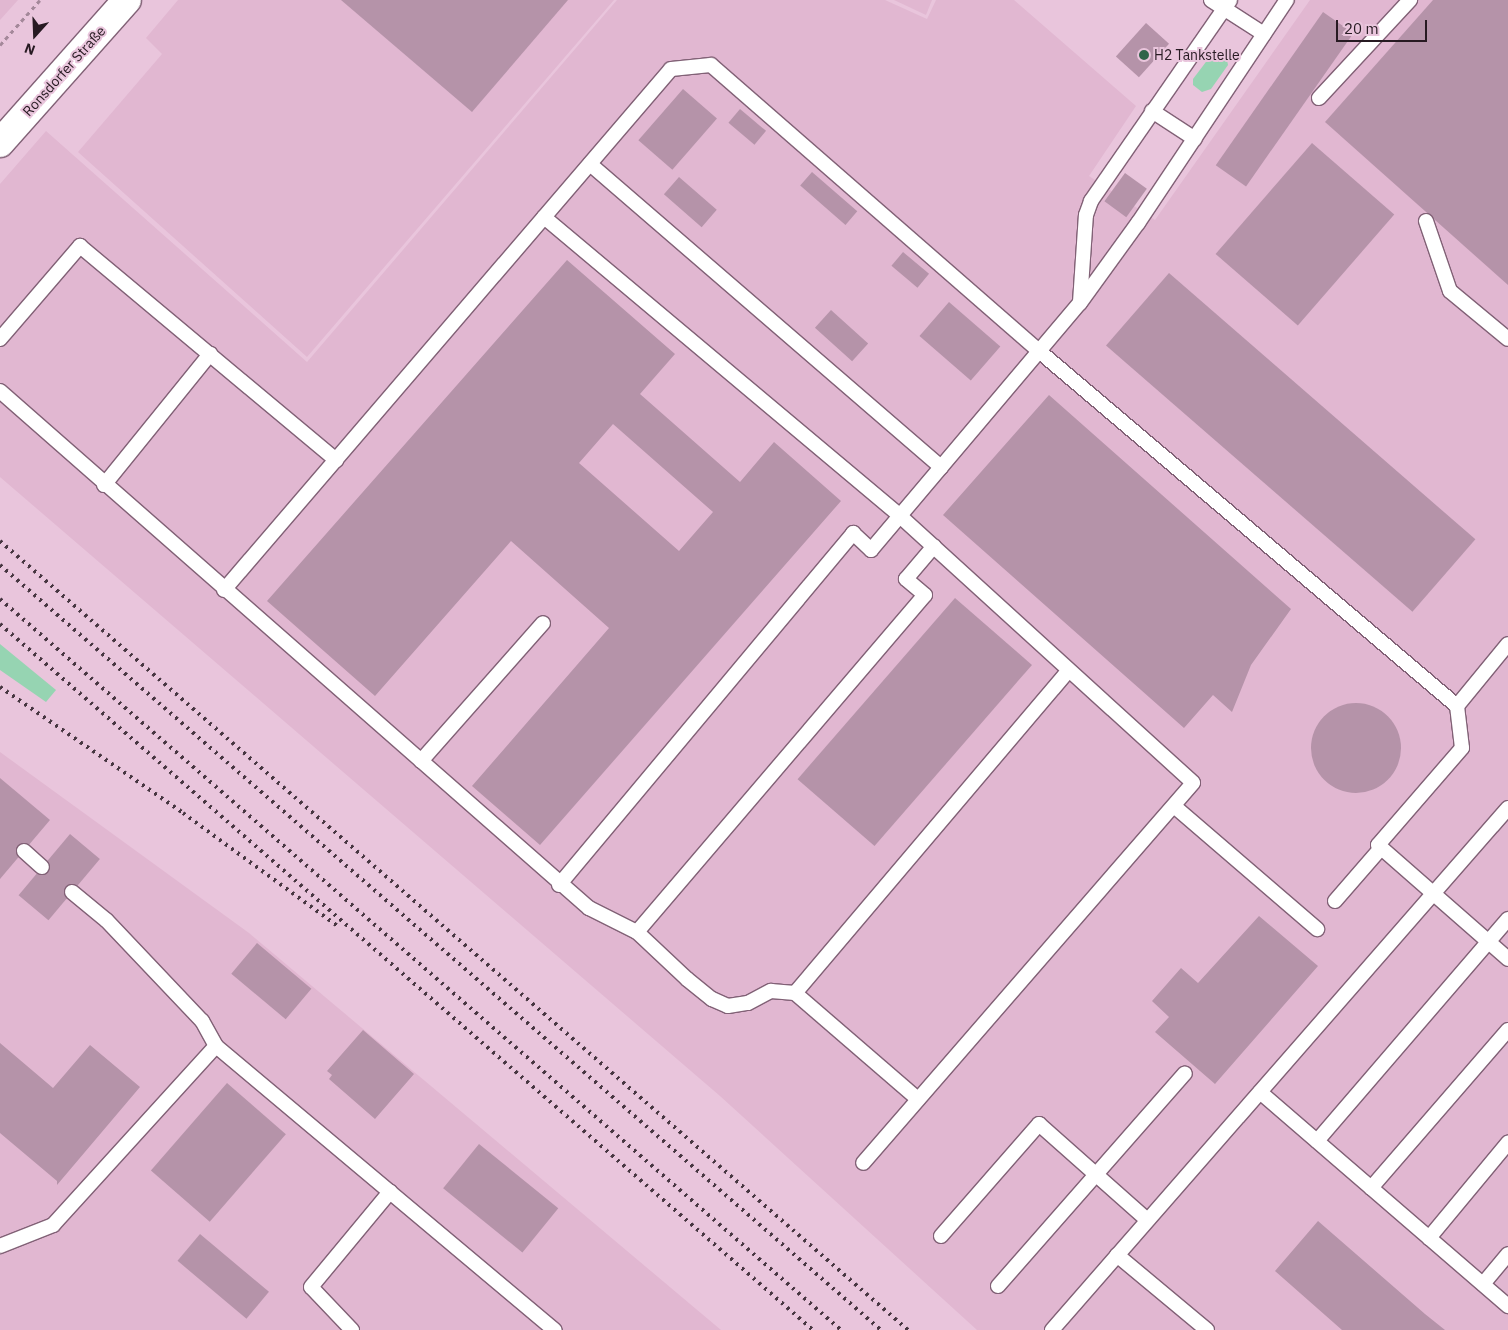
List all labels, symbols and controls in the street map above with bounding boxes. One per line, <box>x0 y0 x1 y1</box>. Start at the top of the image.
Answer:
north arrow <box>10 10 60 60</box>
scale bar <box>1338 10 1429 42</box>
text: 20 m <box>1344 19 1379 38</box>
street label: Ronsdorfer Straße <box>19 23 109 119</box>
text: N <box>22 39 38 59</box>
place label: H2 Tankstelle <box>1154 47 1240 63</box>
marker: H2 Tankstelle <box>1138 49 1150 61</box>

